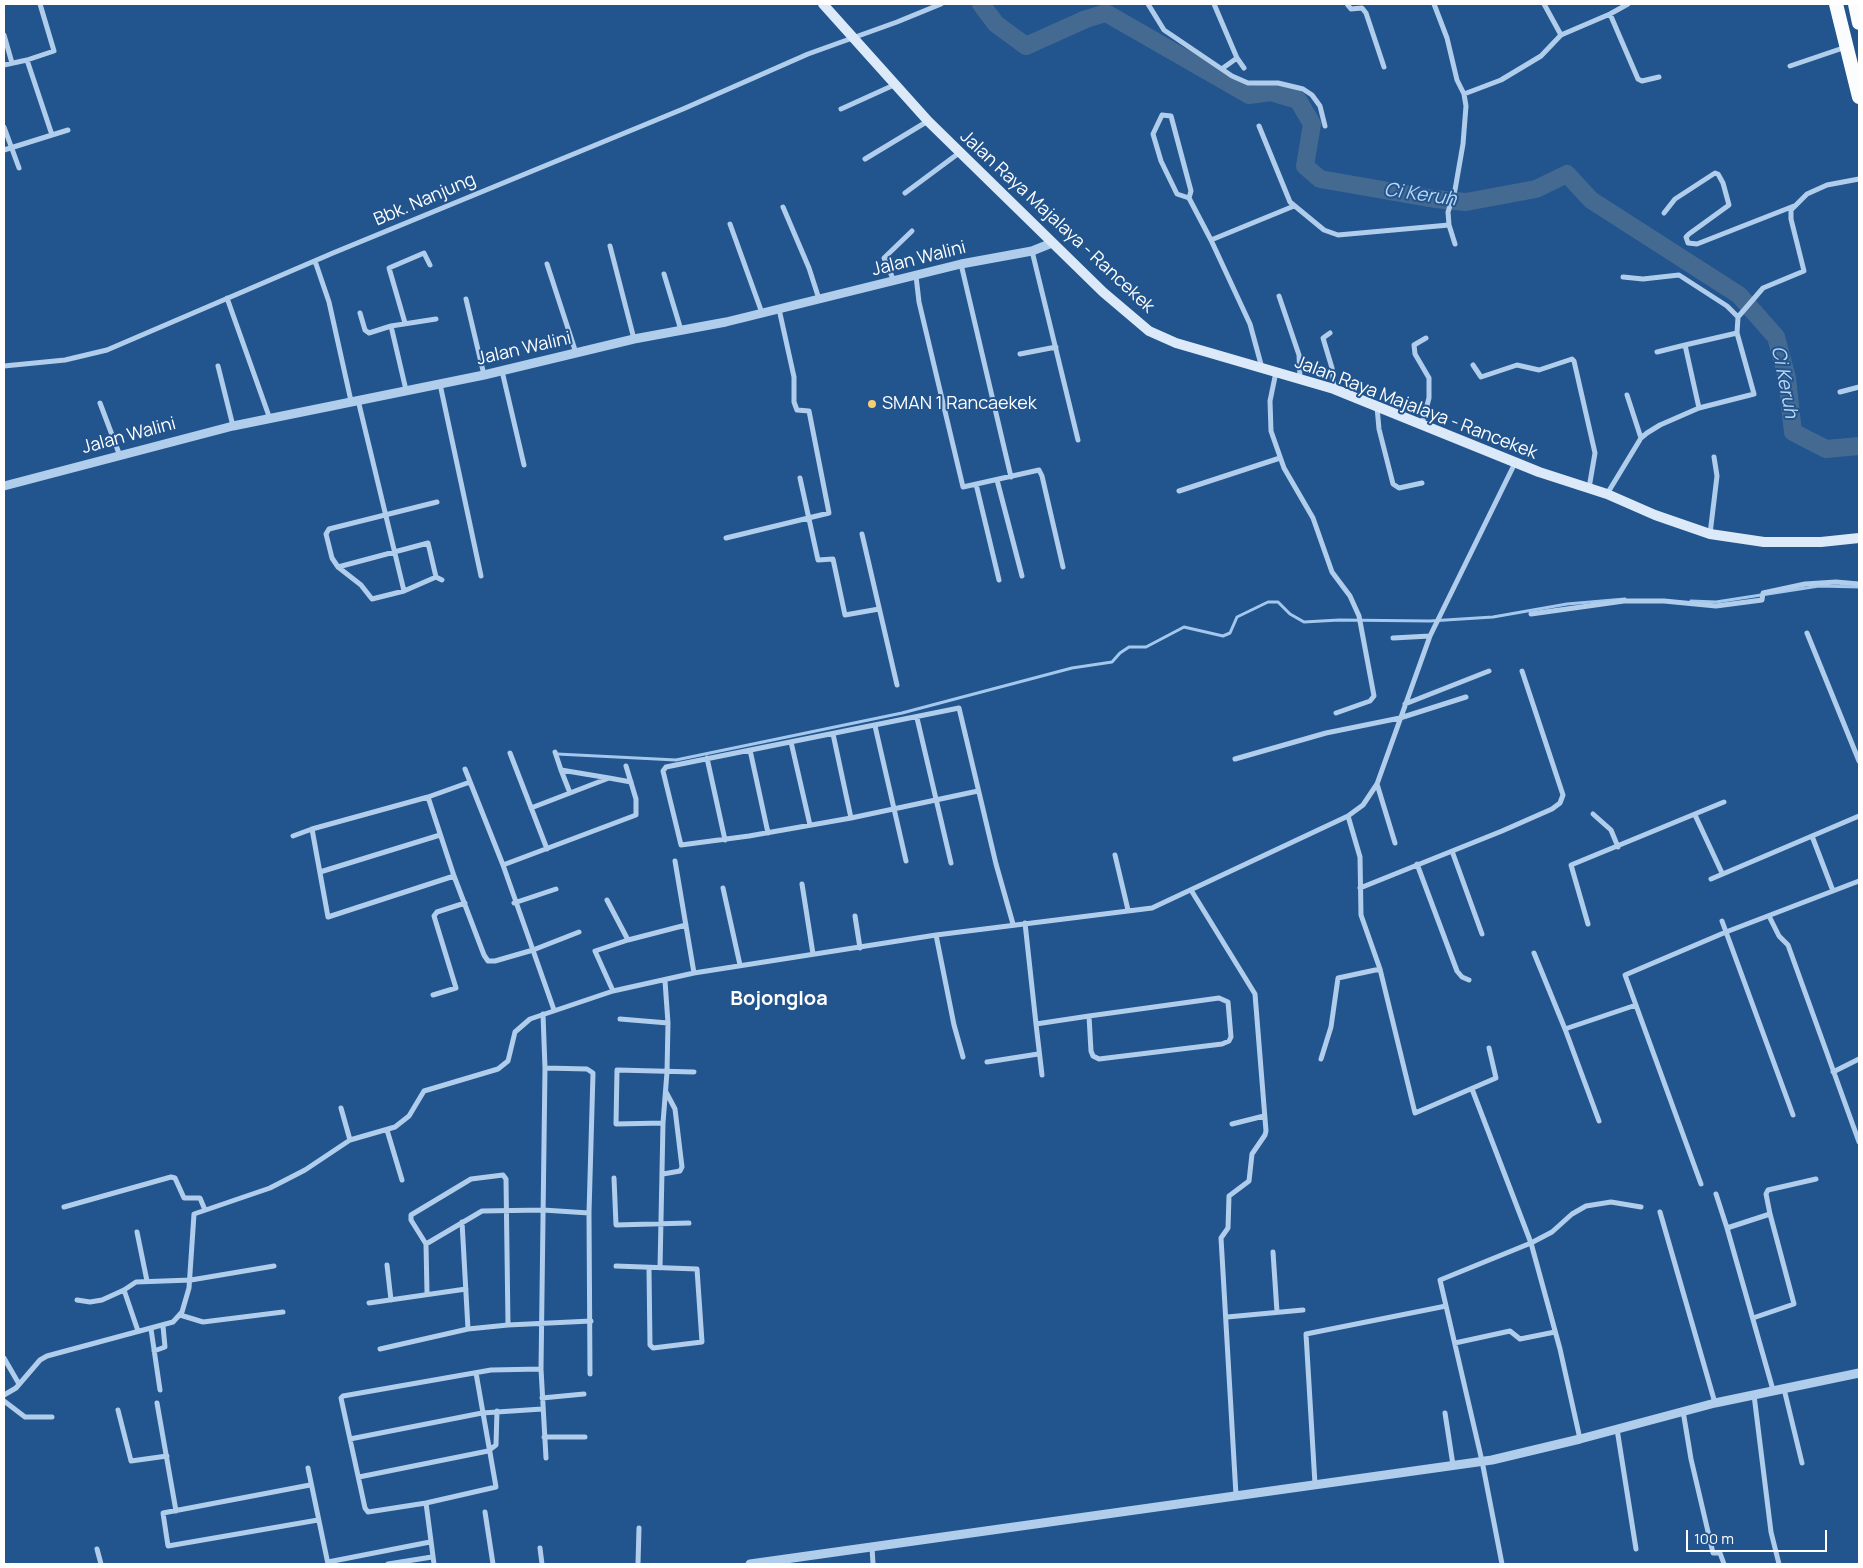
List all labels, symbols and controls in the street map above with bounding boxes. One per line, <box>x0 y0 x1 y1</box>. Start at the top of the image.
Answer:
street label: Jalan Raya Majalaya - Rancekek <box>955 126 1159 318</box>
street label: Bbk. Nanjung <box>371 169 479 231</box>
water label: Ci Keruh <box>1382 179 1458 211</box>
street label: Jalan Walini <box>870 237 968 281</box>
street label: Jalan Walini <box>475 328 573 370</box>
water label: Ci Keruh <box>1766 344 1802 420</box>
street label: Jalan Raya Majalaya - Rancekek <box>1292 352 1540 464</box>
place label: SMAN 1 Rancaekek <box>882 393 1037 415</box>
marker: SMAN 1 Rancaekek <box>866 398 878 410</box>
street label: Jalan Walini <box>80 413 178 459</box>
district label: Bojongloa <box>730 987 828 1011</box>
scale bar <box>1688 1520 1829 1552</box>
text: 100 m <box>1694 1528 1734 1549</box>

